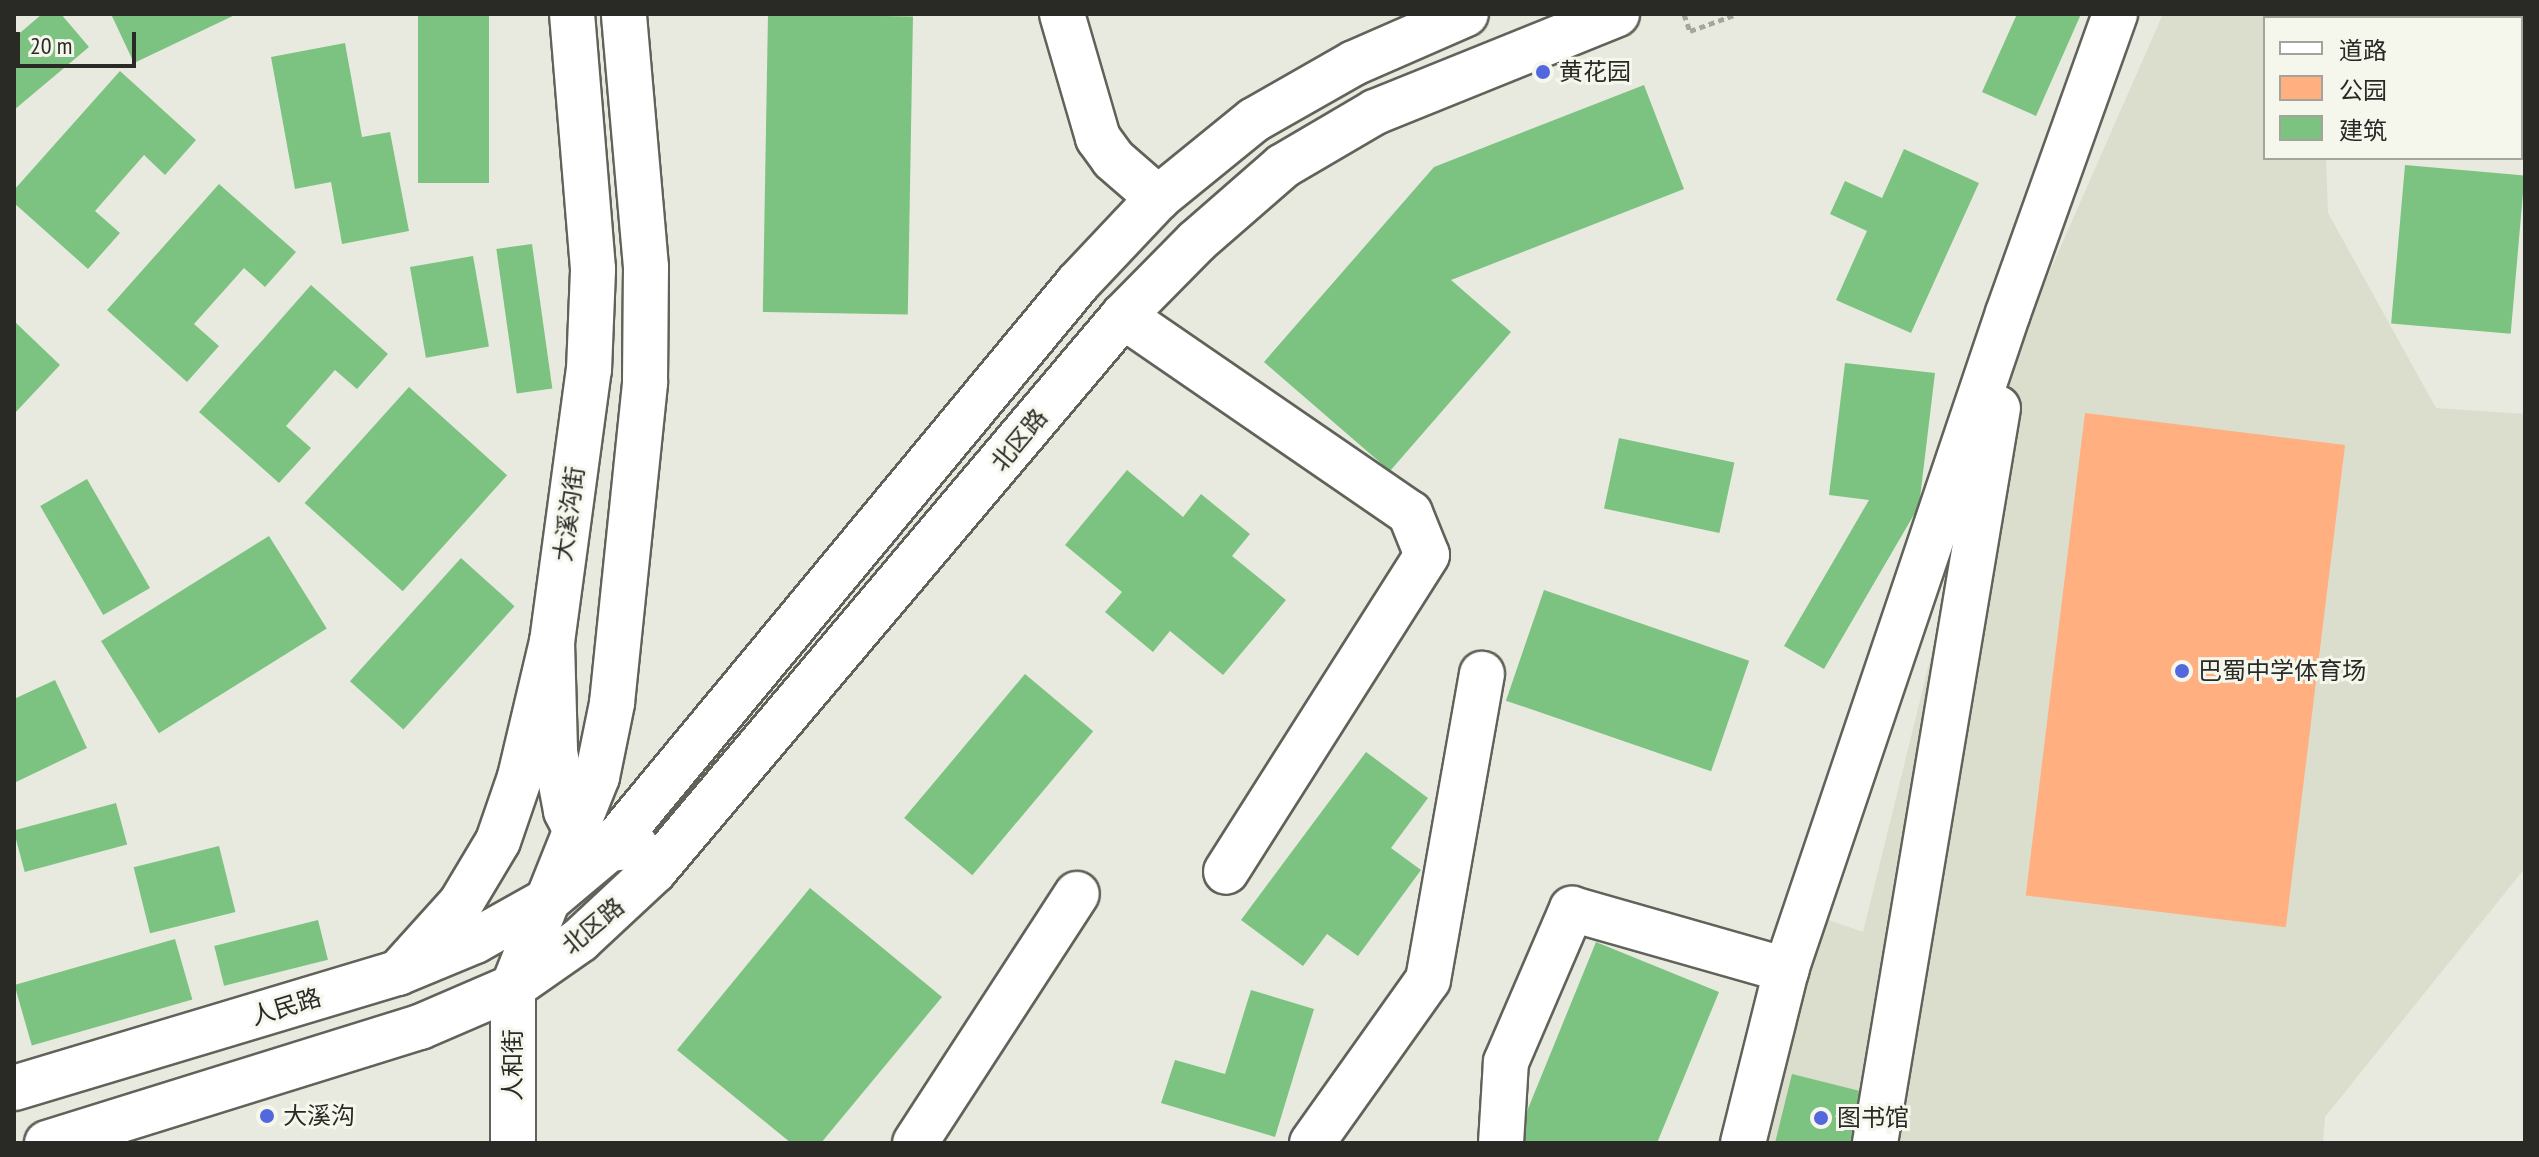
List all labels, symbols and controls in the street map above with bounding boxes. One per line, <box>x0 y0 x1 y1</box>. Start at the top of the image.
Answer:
scale bar <box>20 16 140 66</box>
legend <box>2263 16 2523 160</box>
text: 20 m <box>30 30 72 61</box>
text: 道路 <box>2339 35 2387 66</box>
place label: 黄花园 <box>1559 58 1631 86</box>
marker: 黄花园 <box>1534 63 1552 81</box>
text: 公园 <box>2339 75 2387 106</box>
text: 建筑 <box>2339 115 2387 146</box>
street label: 北区路 <box>985 403 1053 477</box>
street label: 大溪沟街 <box>548 464 590 564</box>
place label: 巴蜀中学体育场 <box>2198 657 2366 685</box>
marker: 巴蜀中学体育场 <box>2173 662 2191 680</box>
street label: 北区路 <box>556 892 630 960</box>
street label: 人民路 <box>247 983 325 1031</box>
street label: 人和街 <box>499 1029 527 1101</box>
place label: 大溪沟 <box>283 1102 355 1130</box>
place label: 图书馆 <box>1837 1104 1909 1132</box>
marker: 大溪沟 <box>258 1107 276 1125</box>
marker: 图书馆 <box>1812 1109 1830 1127</box>

